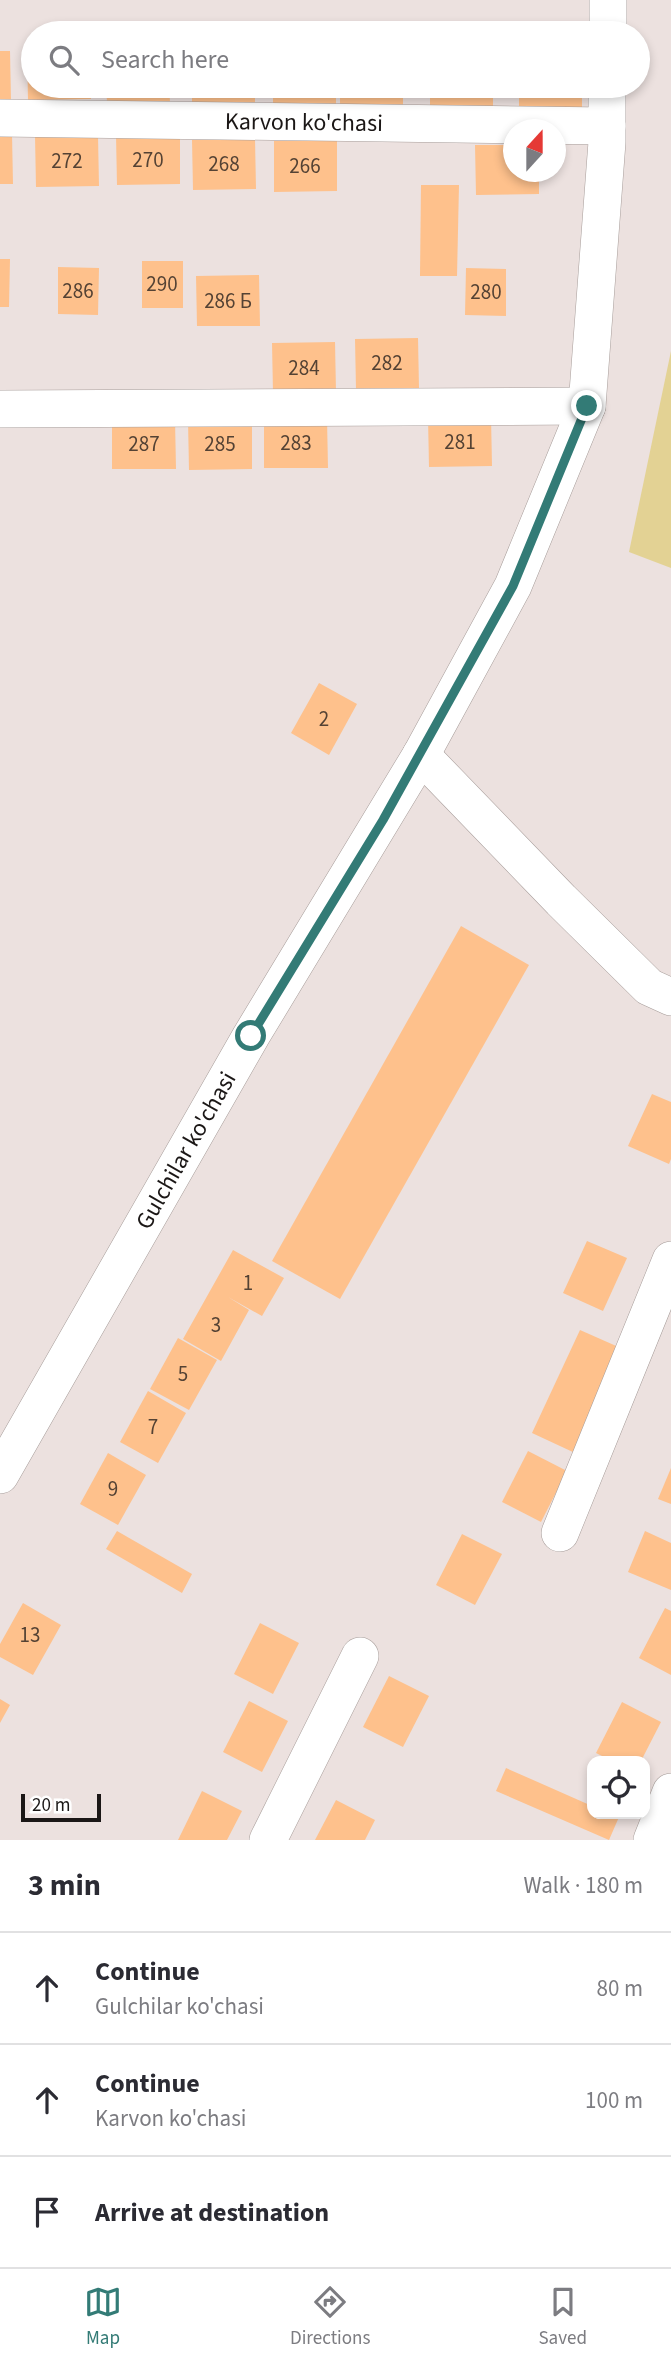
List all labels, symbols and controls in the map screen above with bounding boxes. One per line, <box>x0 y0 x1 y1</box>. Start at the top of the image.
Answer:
search box <box>21 21 650 98</box>
icon: search <box>45 41 83 79</box>
text: Search here <box>101 41 229 78</box>
street label: Karvon ko'chasi <box>225 103 383 141</box>
north arrow <box>503 119 566 182</box>
house number: 270 <box>132 145 164 175</box>
house number: 272 <box>51 146 83 176</box>
house number: 268 <box>208 149 240 179</box>
house number: 266 <box>289 151 321 181</box>
house number: 290 <box>146 269 178 299</box>
house number: 286 <box>62 276 94 306</box>
house number: 280 <box>470 277 502 307</box>
house number: 286 Б <box>204 286 252 316</box>
house number: 282 <box>371 348 403 378</box>
house number: 284 <box>288 353 320 383</box>
route end <box>571 390 602 421</box>
house number: 281 <box>444 427 476 457</box>
house number: 283 <box>280 428 312 458</box>
house number: 287 <box>128 429 160 459</box>
house number: 285 <box>204 429 236 459</box>
house number: 2 <box>319 704 329 734</box>
route start <box>235 1020 266 1051</box>
street label: Gulchilar ko'chasi <box>127 1065 245 1236</box>
house number: 1 <box>243 1268 253 1298</box>
house number: 3 <box>211 1310 221 1340</box>
house number: 5 <box>178 1359 188 1389</box>
house number: 7 <box>148 1412 158 1442</box>
house number: 9 <box>108 1474 118 1504</box>
house number: 13 <box>20 1620 40 1650</box>
map controls <box>587 1756 650 1819</box>
button: locate <box>587 1756 650 1819</box>
scale bar <box>21 1791 102 1823</box>
text: 20 m <box>32 1792 70 1819</box>
text: 3 min <box>28 1864 101 1907</box>
text: Walk · 180 m <box>524 1869 643 1902</box>
text: Continue <box>95 1953 200 1990</box>
icon: ahead <box>28 1969 66 2007</box>
text: 80 m <box>596 1972 643 2005</box>
text: Gulchilar ko'chasi <box>95 1990 264 2023</box>
text: Continue <box>95 2065 200 2102</box>
icon: ahead <box>28 2081 66 2119</box>
text: 100 m <box>585 2084 643 2117</box>
text: Karvon ko'chasi <box>95 2102 247 2135</box>
icon: arrive <box>28 2193 66 2231</box>
text: Arrive at destination <box>95 2194 329 2231</box>
tab: Map <box>84 2283 122 2352</box>
tab: Directions <box>290 2283 370 2352</box>
tab: Saved <box>538 2283 587 2352</box>

